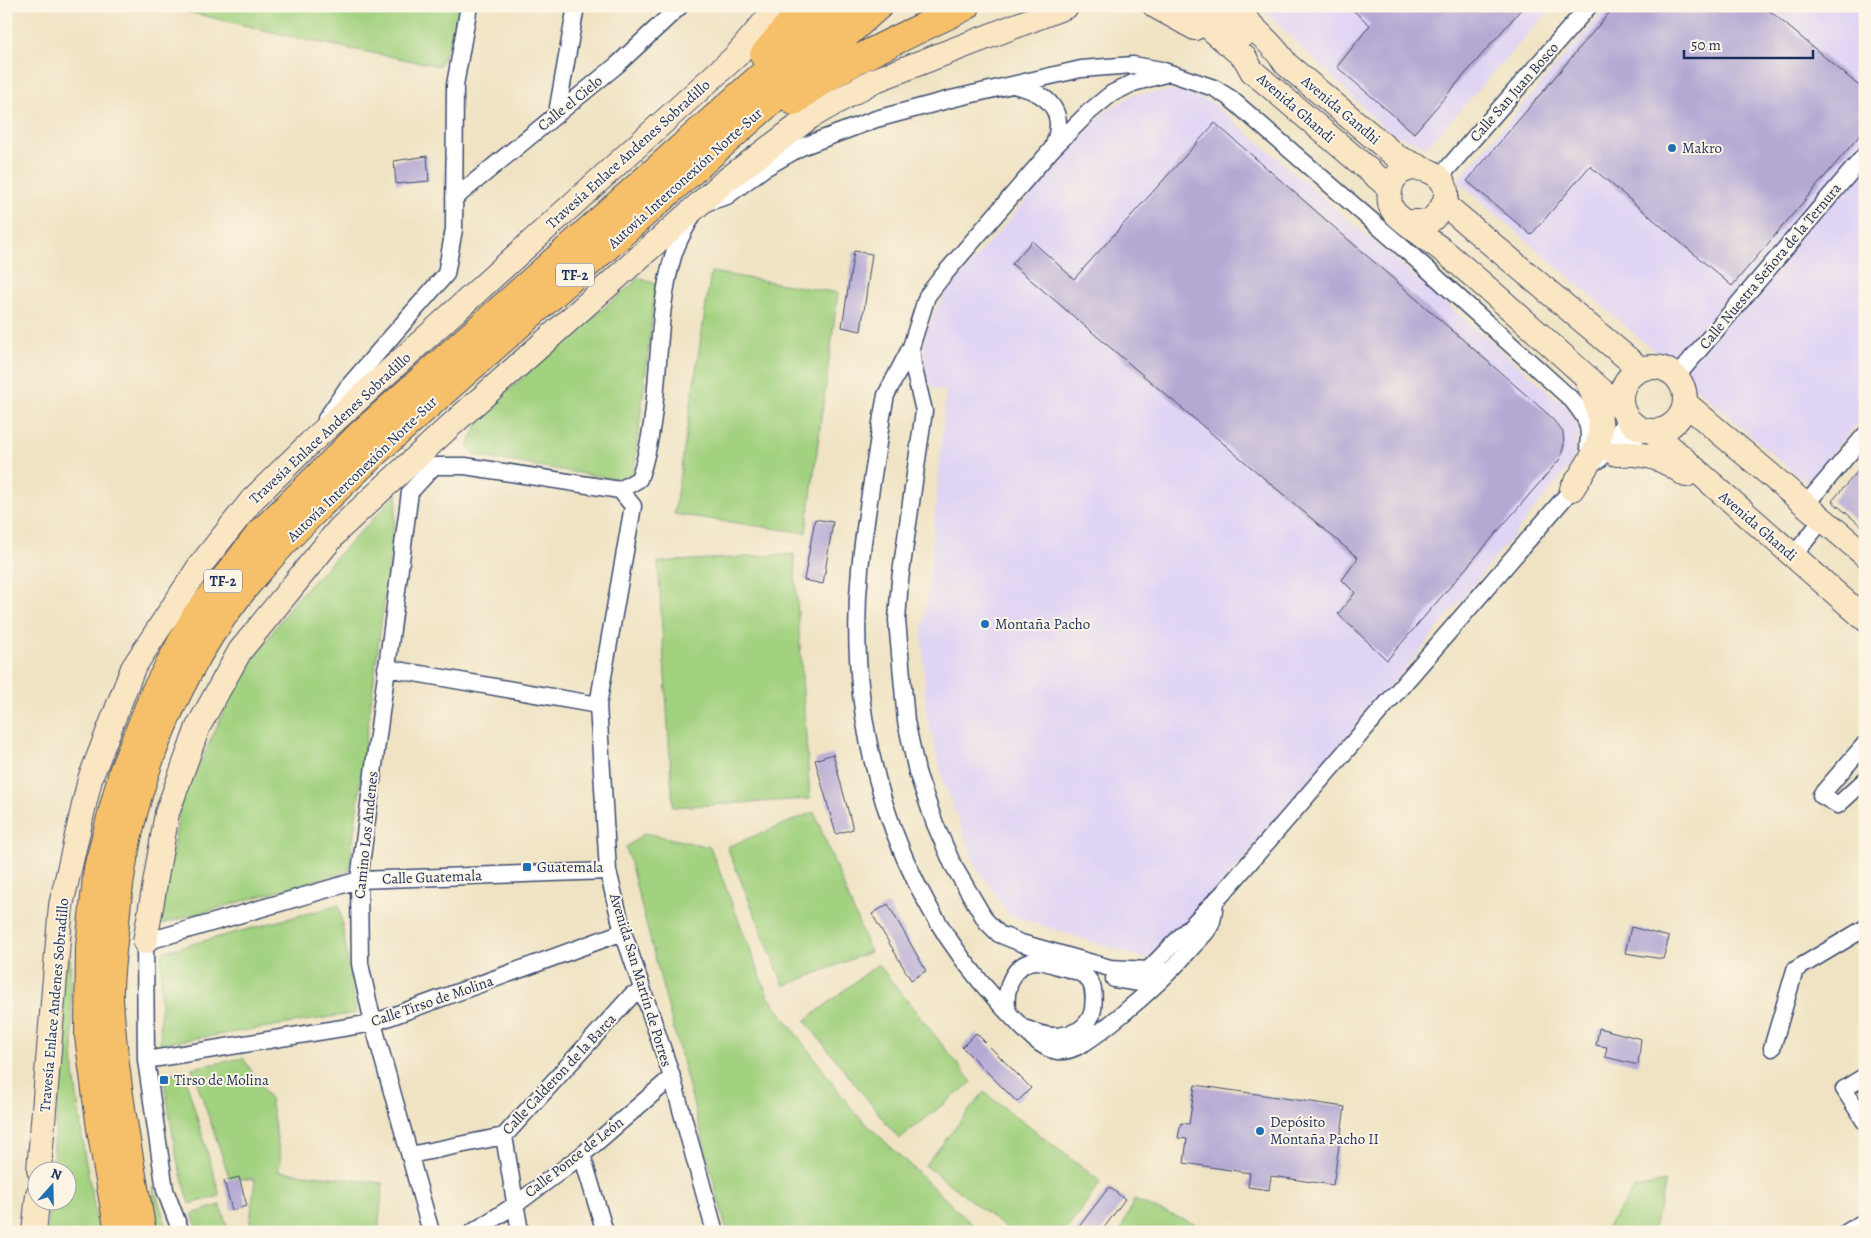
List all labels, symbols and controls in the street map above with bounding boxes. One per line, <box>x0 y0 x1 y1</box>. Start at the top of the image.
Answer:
scale bar <box>1684 28 1812 60</box>
text: 50 m <box>1691 35 1721 55</box>
street label: Calle San Juan Bosco <box>1465 38 1563 146</box>
street label: Avenida Ghandi <box>1252 68 1339 148</box>
street label: Avenida Gandhi <box>1296 70 1385 149</box>
street label: Calle el Cielo <box>533 71 607 135</box>
street label: Travesía Enlace Andenes Sobradillo <box>542 75 714 233</box>
street label: Autovía Interconexión Norte-Sur <box>603 103 767 254</box>
place label: Makro <box>1682 138 1722 158</box>
marker: Makro <box>1666 142 1678 154</box>
street label: Calle Nuestra Señora de la Ternura <box>1694 179 1846 353</box>
road number: TF-2 <box>556 264 594 286</box>
street label: Travesía Enlace Andenes Sobradillo <box>245 348 415 508</box>
street label: Autovía Interconexión Norte-Sur <box>282 392 442 547</box>
street label: Avenida Ghandi <box>1714 486 1801 566</box>
road number: TF-2 <box>204 570 242 592</box>
place label: Montaña Pacho <box>995 614 1090 634</box>
marker: Montaña Pacho <box>979 618 991 630</box>
street label: Camino Los Andenes <box>349 770 383 900</box>
place label: Guatemala <box>537 857 604 877</box>
marker: Guatemala <box>521 861 533 873</box>
street label: Calle Guatemala <box>382 865 482 889</box>
street label: Avenida San Martín de Porres <box>605 890 677 1069</box>
street label: Travesía Enlace Andenes Sobradillo <box>35 897 73 1113</box>
street label: Calle Tirso de Molina <box>368 971 496 1031</box>
street label: Calle Calderon de la Barca <box>498 1009 620 1139</box>
place label: Tirso de Molina <box>174 1070 269 1090</box>
marker: Tirso de Molina <box>158 1074 170 1086</box>
street label: Calle Ponce de León <box>520 1112 628 1202</box>
place label: Depósito Montaña Pacho II <box>1270 1112 1379 1149</box>
marker: Depósito Montaña Pacho II <box>1254 1125 1266 1137</box>
north arrow <box>28 1160 78 1210</box>
text: N <box>48 1164 64 1185</box>

